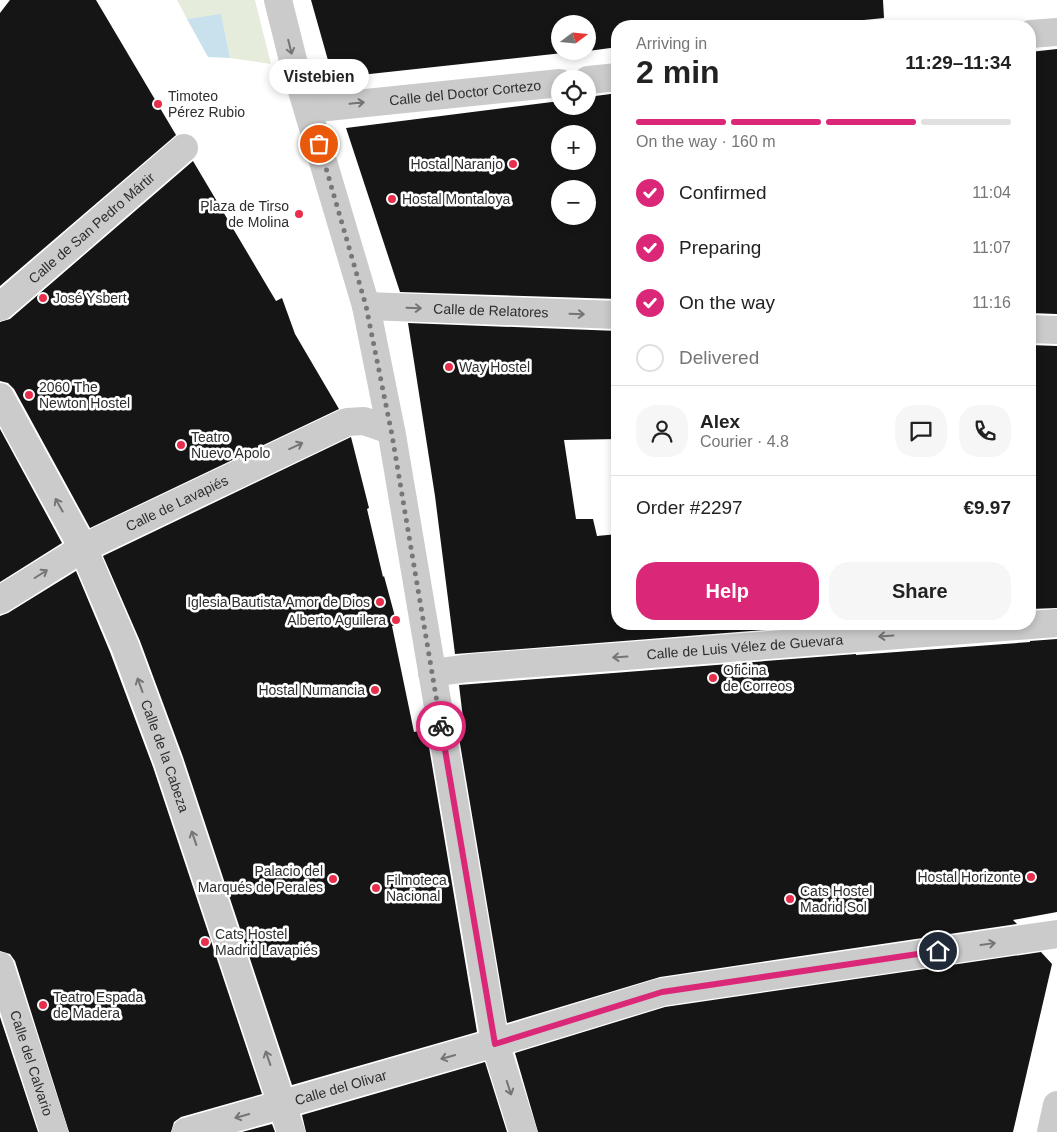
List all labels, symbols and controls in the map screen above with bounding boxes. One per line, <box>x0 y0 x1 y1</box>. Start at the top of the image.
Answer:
north arrow <box>551 15 596 60</box>
map controls <box>551 15 596 225</box>
text: Arriving in <box>636 35 707 52</box>
one-way arrow <box>285 39 295 55</box>
text: 11:29–11:34 <box>905 52 1011 73</box>
text: 2 min <box>636 54 720 90</box>
callout: Vistebien <box>269 59 369 94</box>
text: Vistebien <box>284 68 354 85</box>
button: locate <box>551 70 596 115</box>
street label: Calle del Doctor Cortezo <box>388 77 542 109</box>
place label: Timoteo Pérez Rubio <box>168 88 245 120</box>
marker: Timoteo Pérez Rubio <box>152 98 164 110</box>
one-way arrow <box>349 98 365 108</box>
pin <box>298 123 340 165</box>
button: + <box>551 125 596 170</box>
icon: bag <box>305 130 333 158</box>
text: On the way · 160 m <box>636 133 776 150</box>
place label: Hostal Naranjo <box>410 156 503 172</box>
marker: Hostal Naranjo <box>507 158 519 170</box>
street label: Calle de San Pedro Mártir <box>25 169 158 287</box>
icon: check <box>636 179 664 207</box>
button: − <box>551 180 596 225</box>
text: Confirmed <box>679 182 767 203</box>
text: 11:04 <box>972 184 1011 201</box>
place label: Hostal Montaloya <box>402 191 510 207</box>
marker: Hostal Montaloya <box>386 193 398 205</box>
place label: Plaza de Tirso de Molina <box>200 198 289 230</box>
marker: Plaza de Tirso de Molina <box>293 208 305 220</box>
icon: check <box>636 234 664 262</box>
text: Preparing <box>679 237 761 258</box>
text: 11:07 <box>972 239 1011 256</box>
icon: check <box>636 289 664 317</box>
place label: José Ysbert <box>53 290 127 306</box>
marker: José Ysbert <box>37 292 49 304</box>
text: On the way <box>679 292 775 313</box>
text: 11:16 <box>972 294 1011 311</box>
street label: Calle de Relatores <box>433 300 549 321</box>
one-way arrow <box>406 304 422 313</box>
one-way arrow <box>568 309 584 318</box>
text: Delivered <box>679 347 759 368</box>
place label: Way Hostel <box>459 359 530 375</box>
marker: Way Hostel <box>443 361 455 373</box>
place label: 2060 The Newton Hostel <box>39 379 130 411</box>
marker: 2060 The Newton Hostel <box>23 389 35 401</box>
button: person <box>636 405 688 457</box>
button: chat <box>895 405 947 457</box>
button: phone <box>959 405 1011 457</box>
text: Alex <box>700 411 740 432</box>
place label: Teatro Nuevo Apolo <box>191 429 271 461</box>
text: Courier · 4.8 <box>700 433 789 450</box>
marker: Teatro Nuevo Apolo <box>175 439 187 451</box>
one-way arrow <box>288 441 303 451</box>
street label: Calle de Lavapiés <box>123 472 231 534</box>
text: Order #2297 <box>636 497 743 518</box>
text: €9.97 <box>963 497 1011 518</box>
one-way arrow <box>54 498 63 513</box>
button: Help <box>636 562 819 620</box>
button: Share <box>829 562 1011 620</box>
one-way arrow <box>34 569 48 579</box>
place label: Iglesia Bautista Amor de Dios <box>187 594 370 610</box>
marker: Iglesia Bautista Amor de Dios <box>374 596 386 608</box>
place label: Alberto Aguilera <box>287 612 386 628</box>
marker: Alberto Aguilera <box>390 614 402 626</box>
street label: Calle de Luis Vélez de Guevara <box>646 631 844 662</box>
one-way arrow <box>879 631 895 641</box>
one-way arrow <box>612 652 628 661</box>
place label: Oficina de Correos <box>723 662 792 694</box>
marker: Oficina de Correos <box>707 672 719 684</box>
one-way arrow <box>135 678 144 693</box>
place label: Hostal Numancia <box>258 682 365 698</box>
marker: Hostal Numancia <box>369 684 381 696</box>
street label: Calle de la Cabeza <box>138 697 192 815</box>
courier <box>416 701 466 751</box>
icon: bike <box>427 712 455 740</box>
one-way arrow <box>189 831 198 846</box>
place label: Palacio del Marqués de Perales <box>198 863 323 895</box>
place label: Hostal Horizonte <box>918 869 1021 885</box>
marker: Hostal Horizonte <box>1025 871 1037 883</box>
place label: Filmoteca Nacional <box>386 872 447 904</box>
marker: Palacio del Marqués de Perales <box>327 873 339 885</box>
marker: Filmoteca Nacional <box>370 882 382 894</box>
place label: Cats Hostel Madrid Sol <box>800 883 872 915</box>
marker: Cats Hostel Madrid Sol <box>784 893 796 905</box>
place label: Cats Hostel Madrid Lavapiés <box>215 926 318 958</box>
pin <box>917 930 959 972</box>
marker: Cats Hostel Madrid Lavapiés <box>199 936 211 948</box>
icon: home <box>924 937 952 965</box>
one-way arrow <box>979 939 995 949</box>
place label: Teatro Espada de Madera <box>53 989 143 1021</box>
marker: Teatro Espada de Madera <box>37 999 49 1011</box>
street label: Calle del Calvario <box>7 1008 56 1118</box>
one-way arrow <box>263 1051 272 1067</box>
one-way arrow <box>441 1053 457 1062</box>
street label: Calle del Olivar <box>293 1067 389 1108</box>
one-way arrow <box>505 1079 515 1095</box>
one-way arrow <box>234 1112 250 1122</box>

